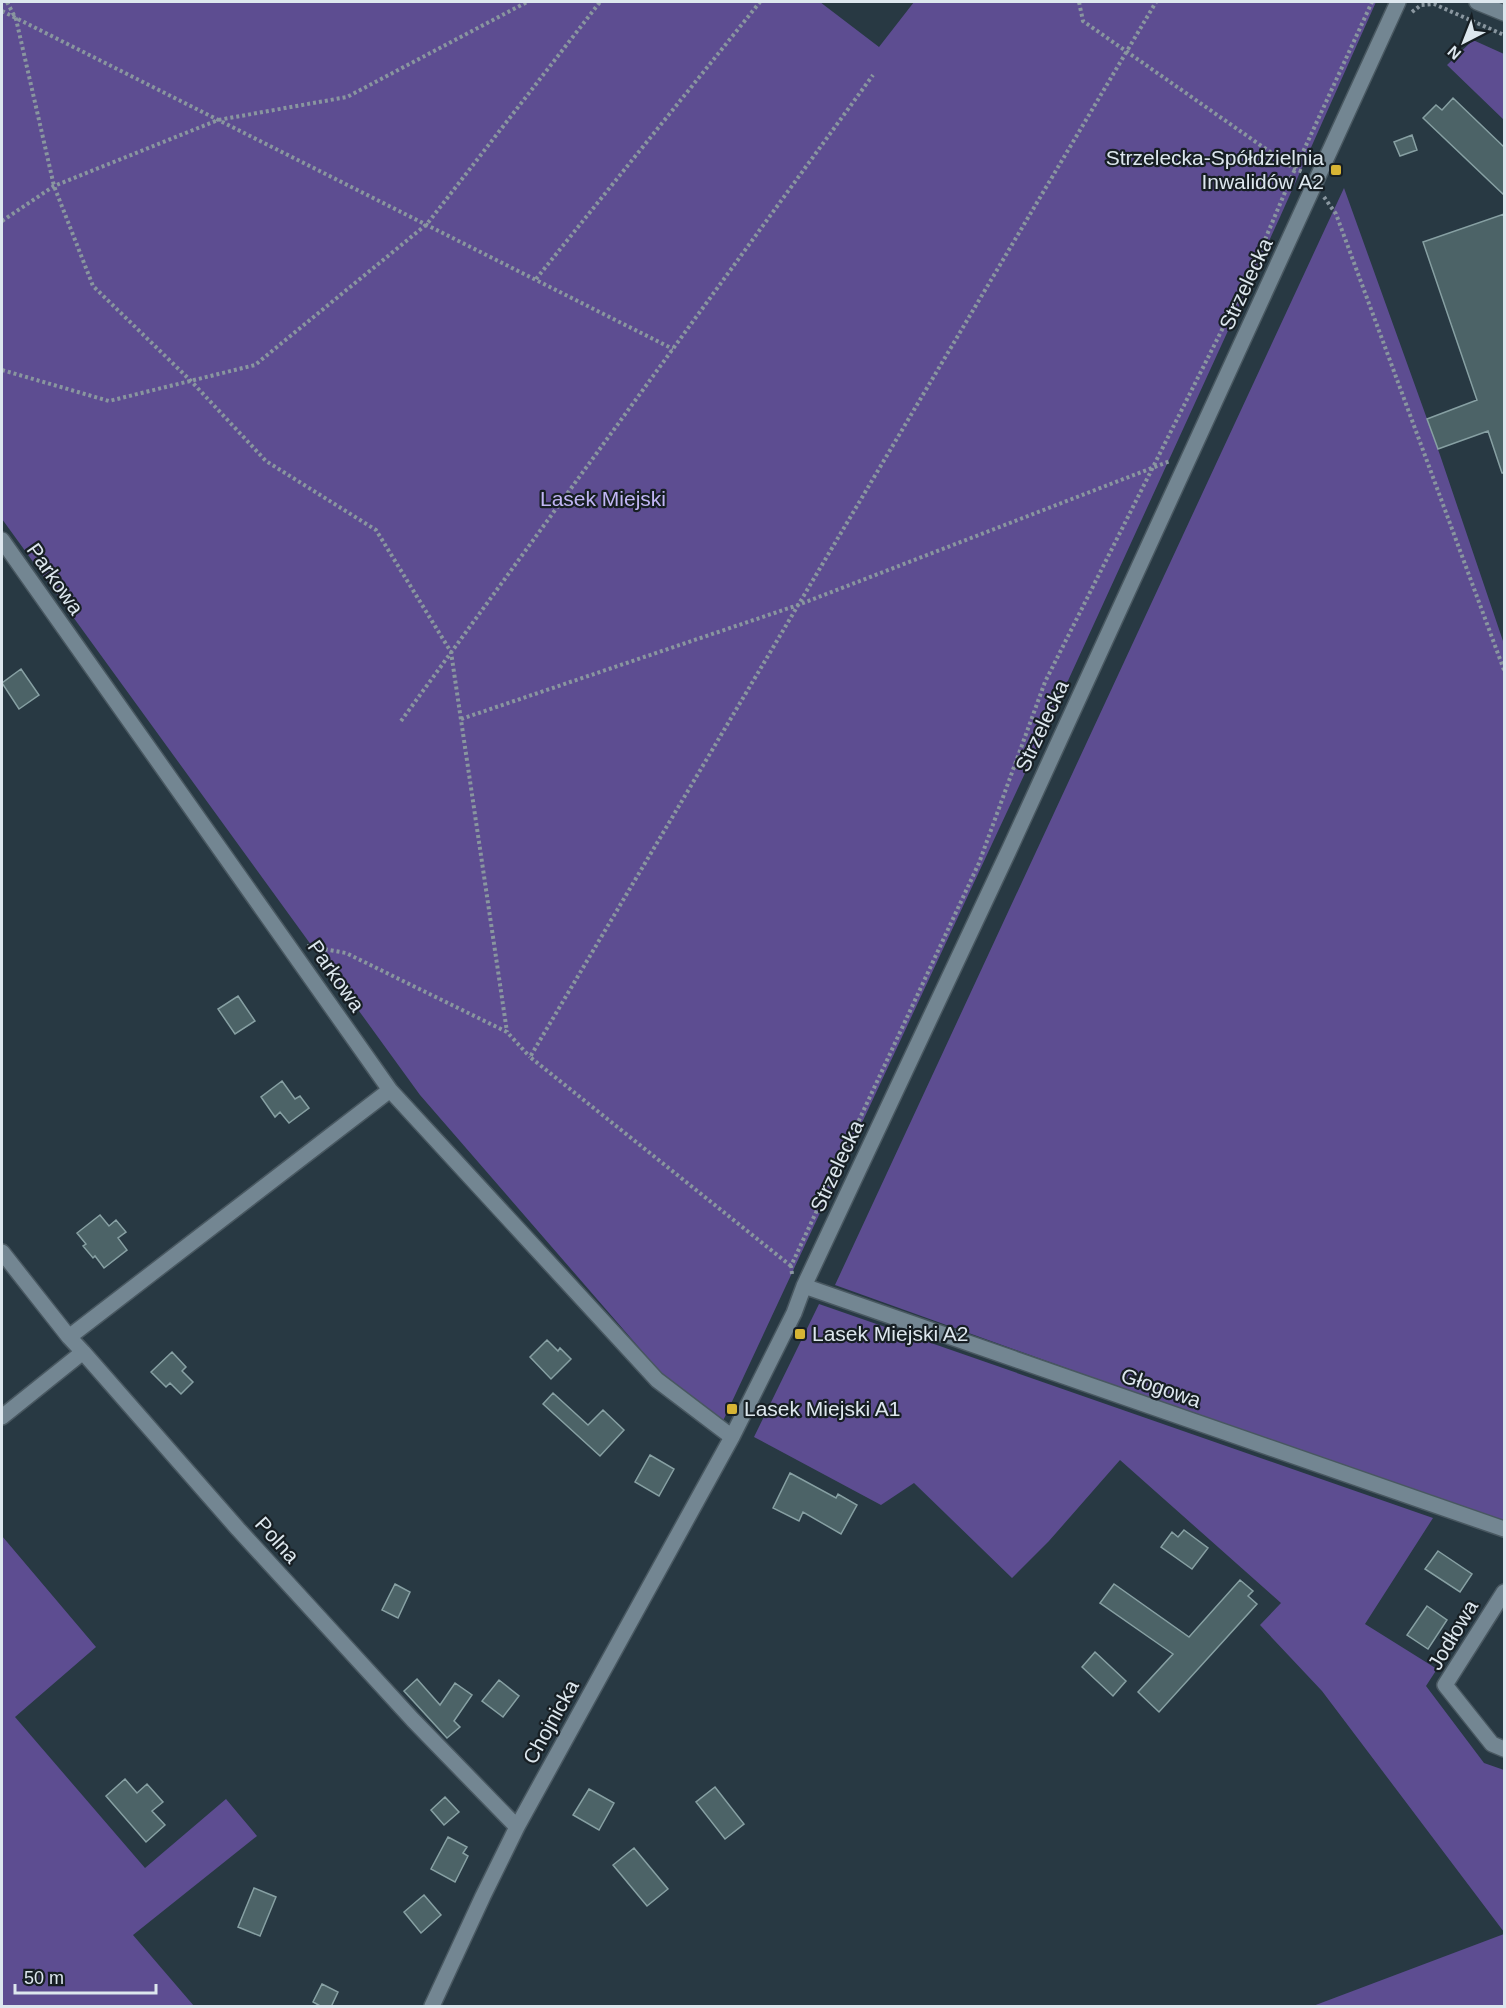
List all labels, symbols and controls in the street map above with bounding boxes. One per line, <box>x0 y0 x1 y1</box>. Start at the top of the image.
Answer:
north arrow <box>1434 12 1494 72</box>
text: N <box>1444 43 1464 63</box>
place label: Strzelecka-Spółdzielnia Inwalidów A2 <box>1106 146 1324 193</box>
marker: Strzelecka-Spółdzielnia Inwalidów A2 <box>1329 163 1343 177</box>
street label: Strzelecka <box>1214 234 1277 333</box>
park label: Lasek Miejski <box>540 487 666 510</box>
street label: Parkowa <box>23 539 88 619</box>
street label: Strzelecka <box>1010 676 1073 775</box>
street label: Parkowa <box>304 936 369 1016</box>
street label: Strzelecka <box>805 1116 868 1215</box>
place label: Lasek Miejski A2 <box>812 1322 968 1345</box>
marker: Lasek Miejski A2 <box>793 1327 807 1341</box>
street label: Głogowa <box>1118 1363 1204 1412</box>
place label: Lasek Miejski A1 <box>744 1397 900 1420</box>
marker: Lasek Miejski A1 <box>725 1402 739 1416</box>
street label: Polna <box>251 1512 304 1568</box>
street label: Jodłowa <box>1423 1596 1482 1674</box>
street label: Chojnicka <box>518 1676 583 1768</box>
scale bar <box>15 1957 156 1995</box>
text: 50 m <box>24 1968 64 1988</box>

